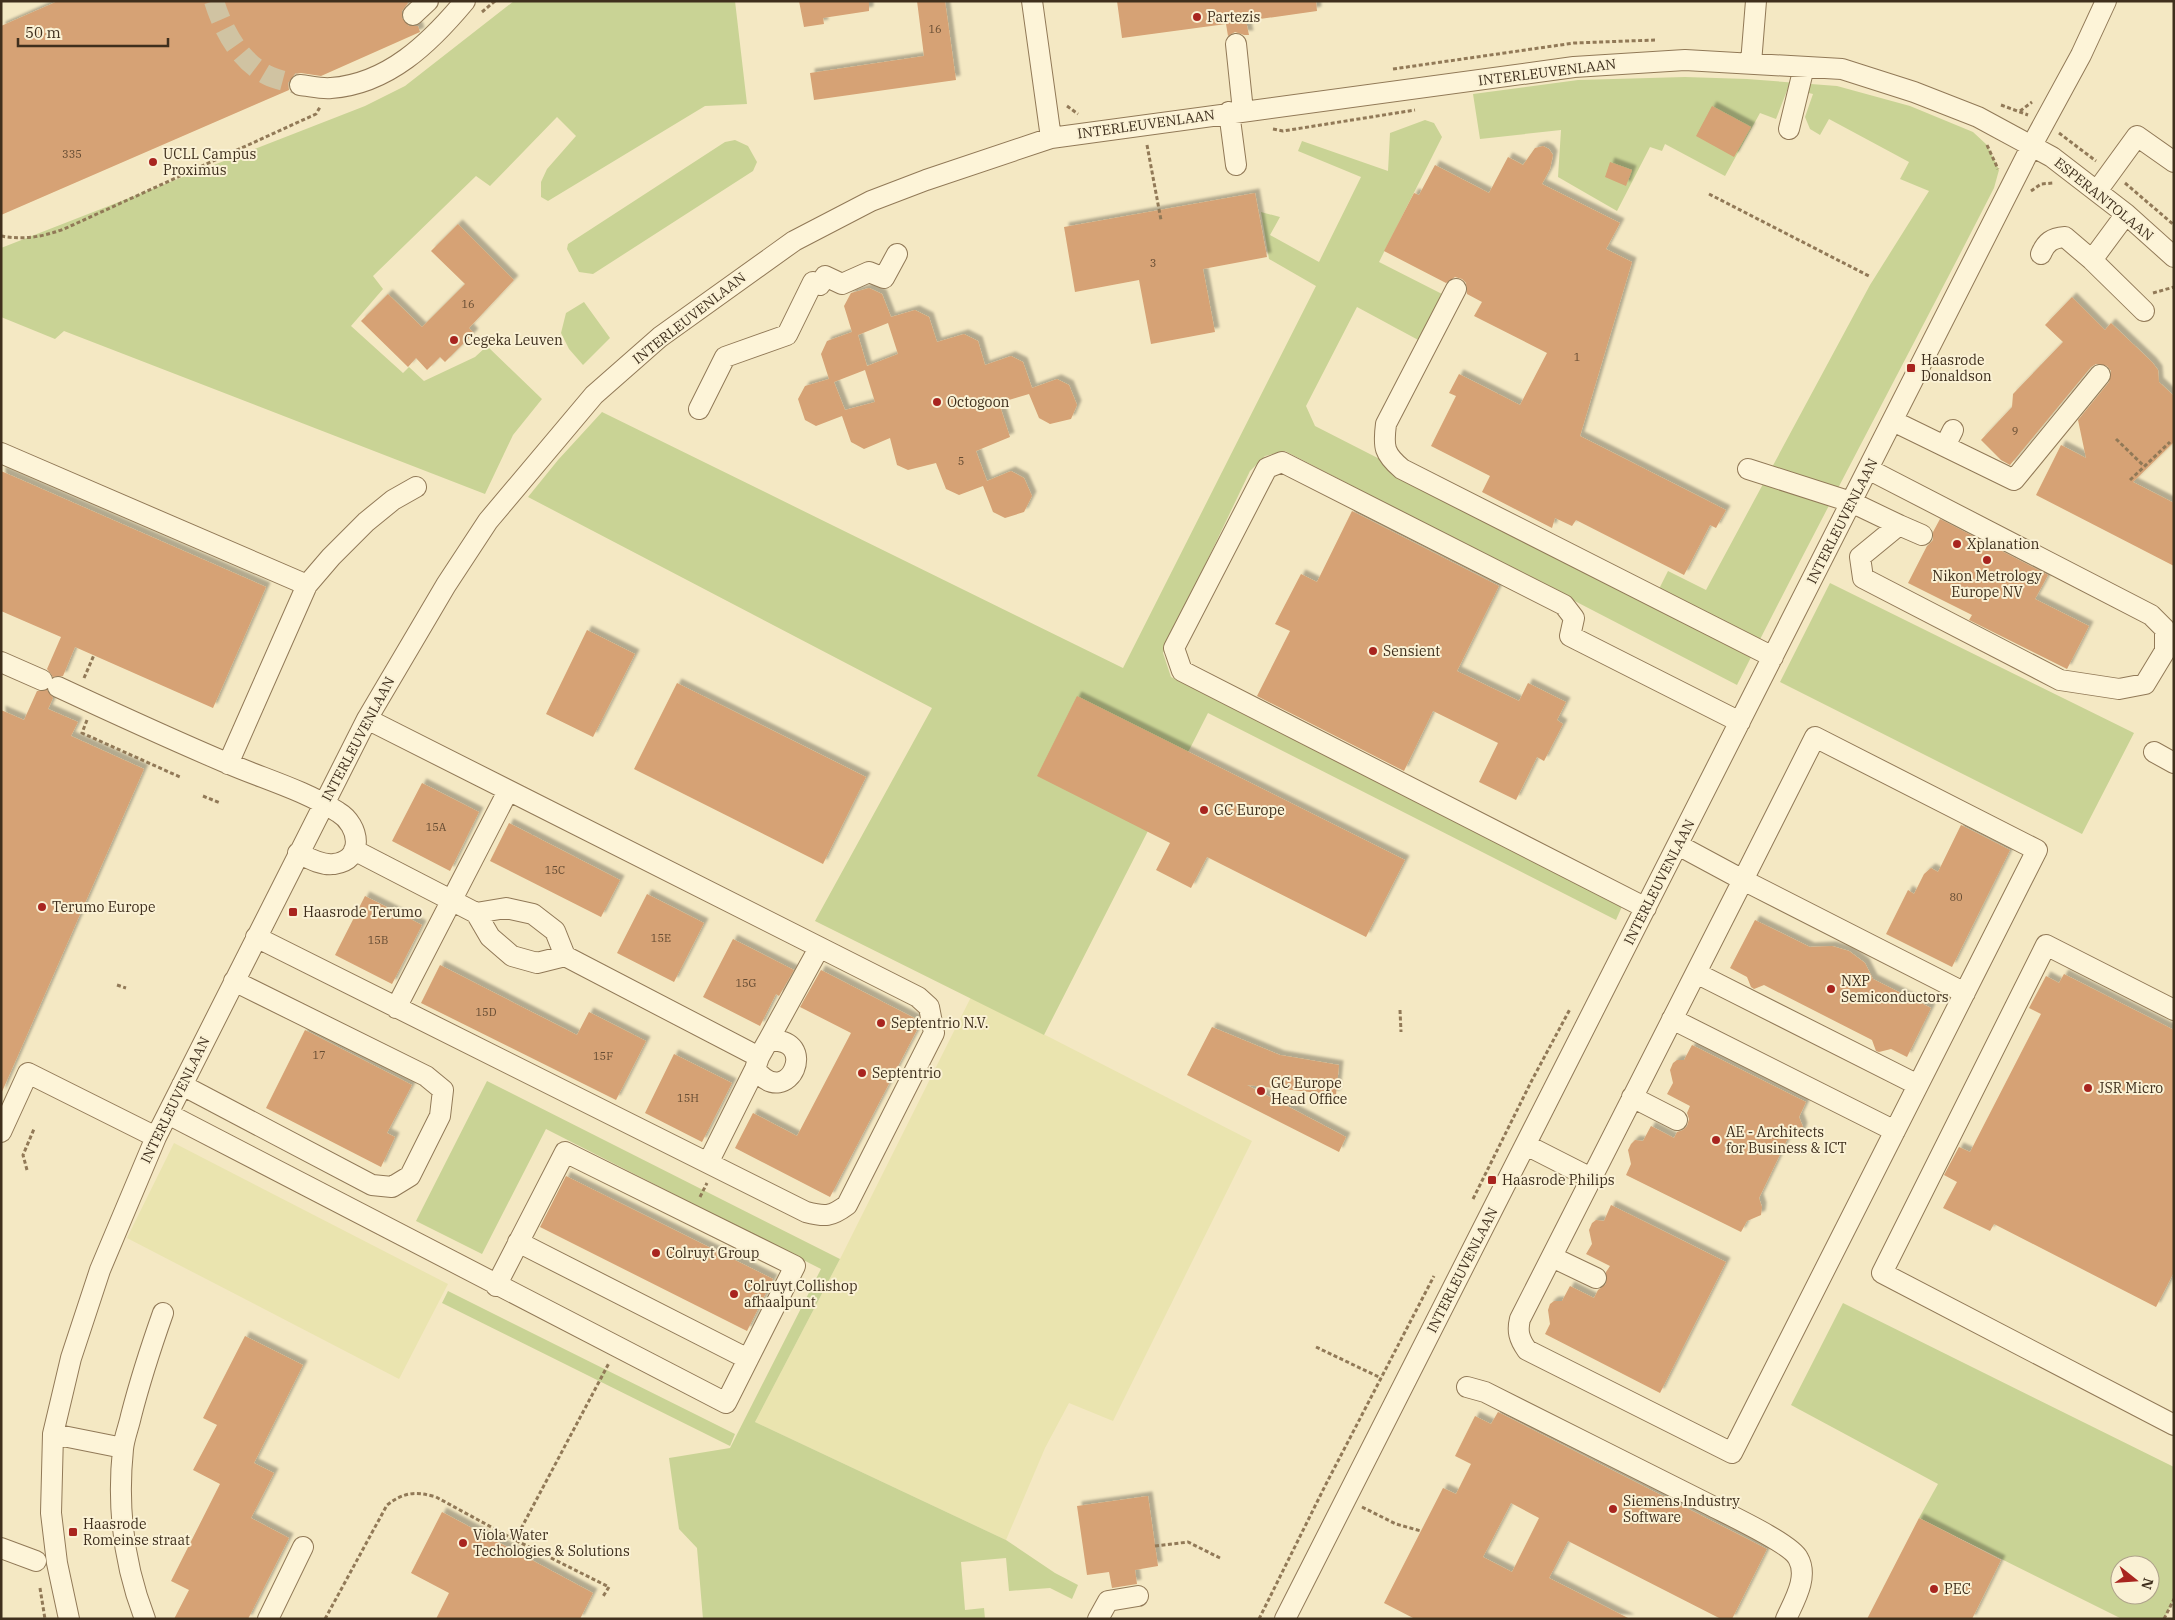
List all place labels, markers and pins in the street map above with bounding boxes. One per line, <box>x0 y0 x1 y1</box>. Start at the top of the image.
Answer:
place label: Partezis <box>1207 8 1260 26</box>
marker: Partezis <box>1191 11 1203 23</box>
place label: UCLL Campus Proximus <box>163 145 256 179</box>
marker: UCLL Campus Proximus <box>147 156 159 168</box>
place label: Cegeka Leuven <box>464 331 563 349</box>
marker: Cegeka Leuven <box>448 334 460 346</box>
place label: Haasrode Donaldson <box>1921 351 1992 385</box>
marker: Haasrode Donaldson <box>1905 362 1917 374</box>
place label: Octogoon <box>947 393 1010 411</box>
marker: Octogoon <box>931 396 943 408</box>
place label: Xplanation <box>1967 535 2039 553</box>
marker: Xplanation <box>1951 538 1963 550</box>
marker: Nikon Metrology Europe NV <box>1981 554 1993 566</box>
place label: Nikon Metrology Europe NV <box>1932 567 2042 601</box>
place label: Sensient <box>1383 642 1440 660</box>
marker: Sensient <box>1367 645 1379 657</box>
place label: GC Europe <box>1214 801 1285 819</box>
marker: GC Europe <box>1198 804 1210 816</box>
place label: Terumo Europe <box>52 898 156 916</box>
marker: Terumo Europe <box>36 901 48 913</box>
place label: Haasrode Terumo <box>303 903 422 921</box>
marker: Haasrode Terumo <box>287 906 299 918</box>
place label: NXP Semiconductors <box>1841 972 1949 1006</box>
marker: NXP Semiconductors <box>1825 983 1837 995</box>
place label: Septentrio N.V. <box>891 1014 989 1032</box>
marker: Septentrio N.V. <box>875 1017 887 1029</box>
place label: Septentrio <box>872 1064 941 1082</box>
marker: Septentrio <box>856 1067 868 1079</box>
place label: GC Europe Head Office <box>1271 1074 1347 1108</box>
place label: JSR Micro <box>2098 1079 2163 1097</box>
marker: JSR Micro <box>2082 1082 2094 1094</box>
marker: GC Europe Head Office <box>1255 1085 1267 1097</box>
place label: AE - Architects for Business & ICT <box>1726 1123 1847 1157</box>
marker: AE - Architects for Business & ICT <box>1710 1134 1722 1146</box>
place label: Haasrode Philips <box>1502 1171 1615 1189</box>
marker: Haasrode Philips <box>1486 1174 1498 1186</box>
place label: Colruyt Group <box>666 1244 759 1262</box>
marker: Colruyt Group <box>650 1247 662 1259</box>
place label: Colruyt Collishop afhaalpunt <box>744 1277 858 1311</box>
marker: Colruyt Collishop afhaalpunt <box>728 1288 740 1300</box>
place label: Siemens Industry Software <box>1623 1492 1740 1526</box>
marker: Siemens Industry Software <box>1607 1503 1619 1515</box>
place label: Haasrode Romeinse straat <box>83 1515 190 1549</box>
marker: Haasrode Romeinse straat <box>67 1526 79 1538</box>
place label: Viola Water Techologies & Solutions <box>473 1526 630 1560</box>
marker: Viola Water Techologies & Solutions <box>457 1537 469 1549</box>
place label: PEC <box>1944 1580 1971 1598</box>
marker: PEC <box>1928 1583 1940 1595</box>

